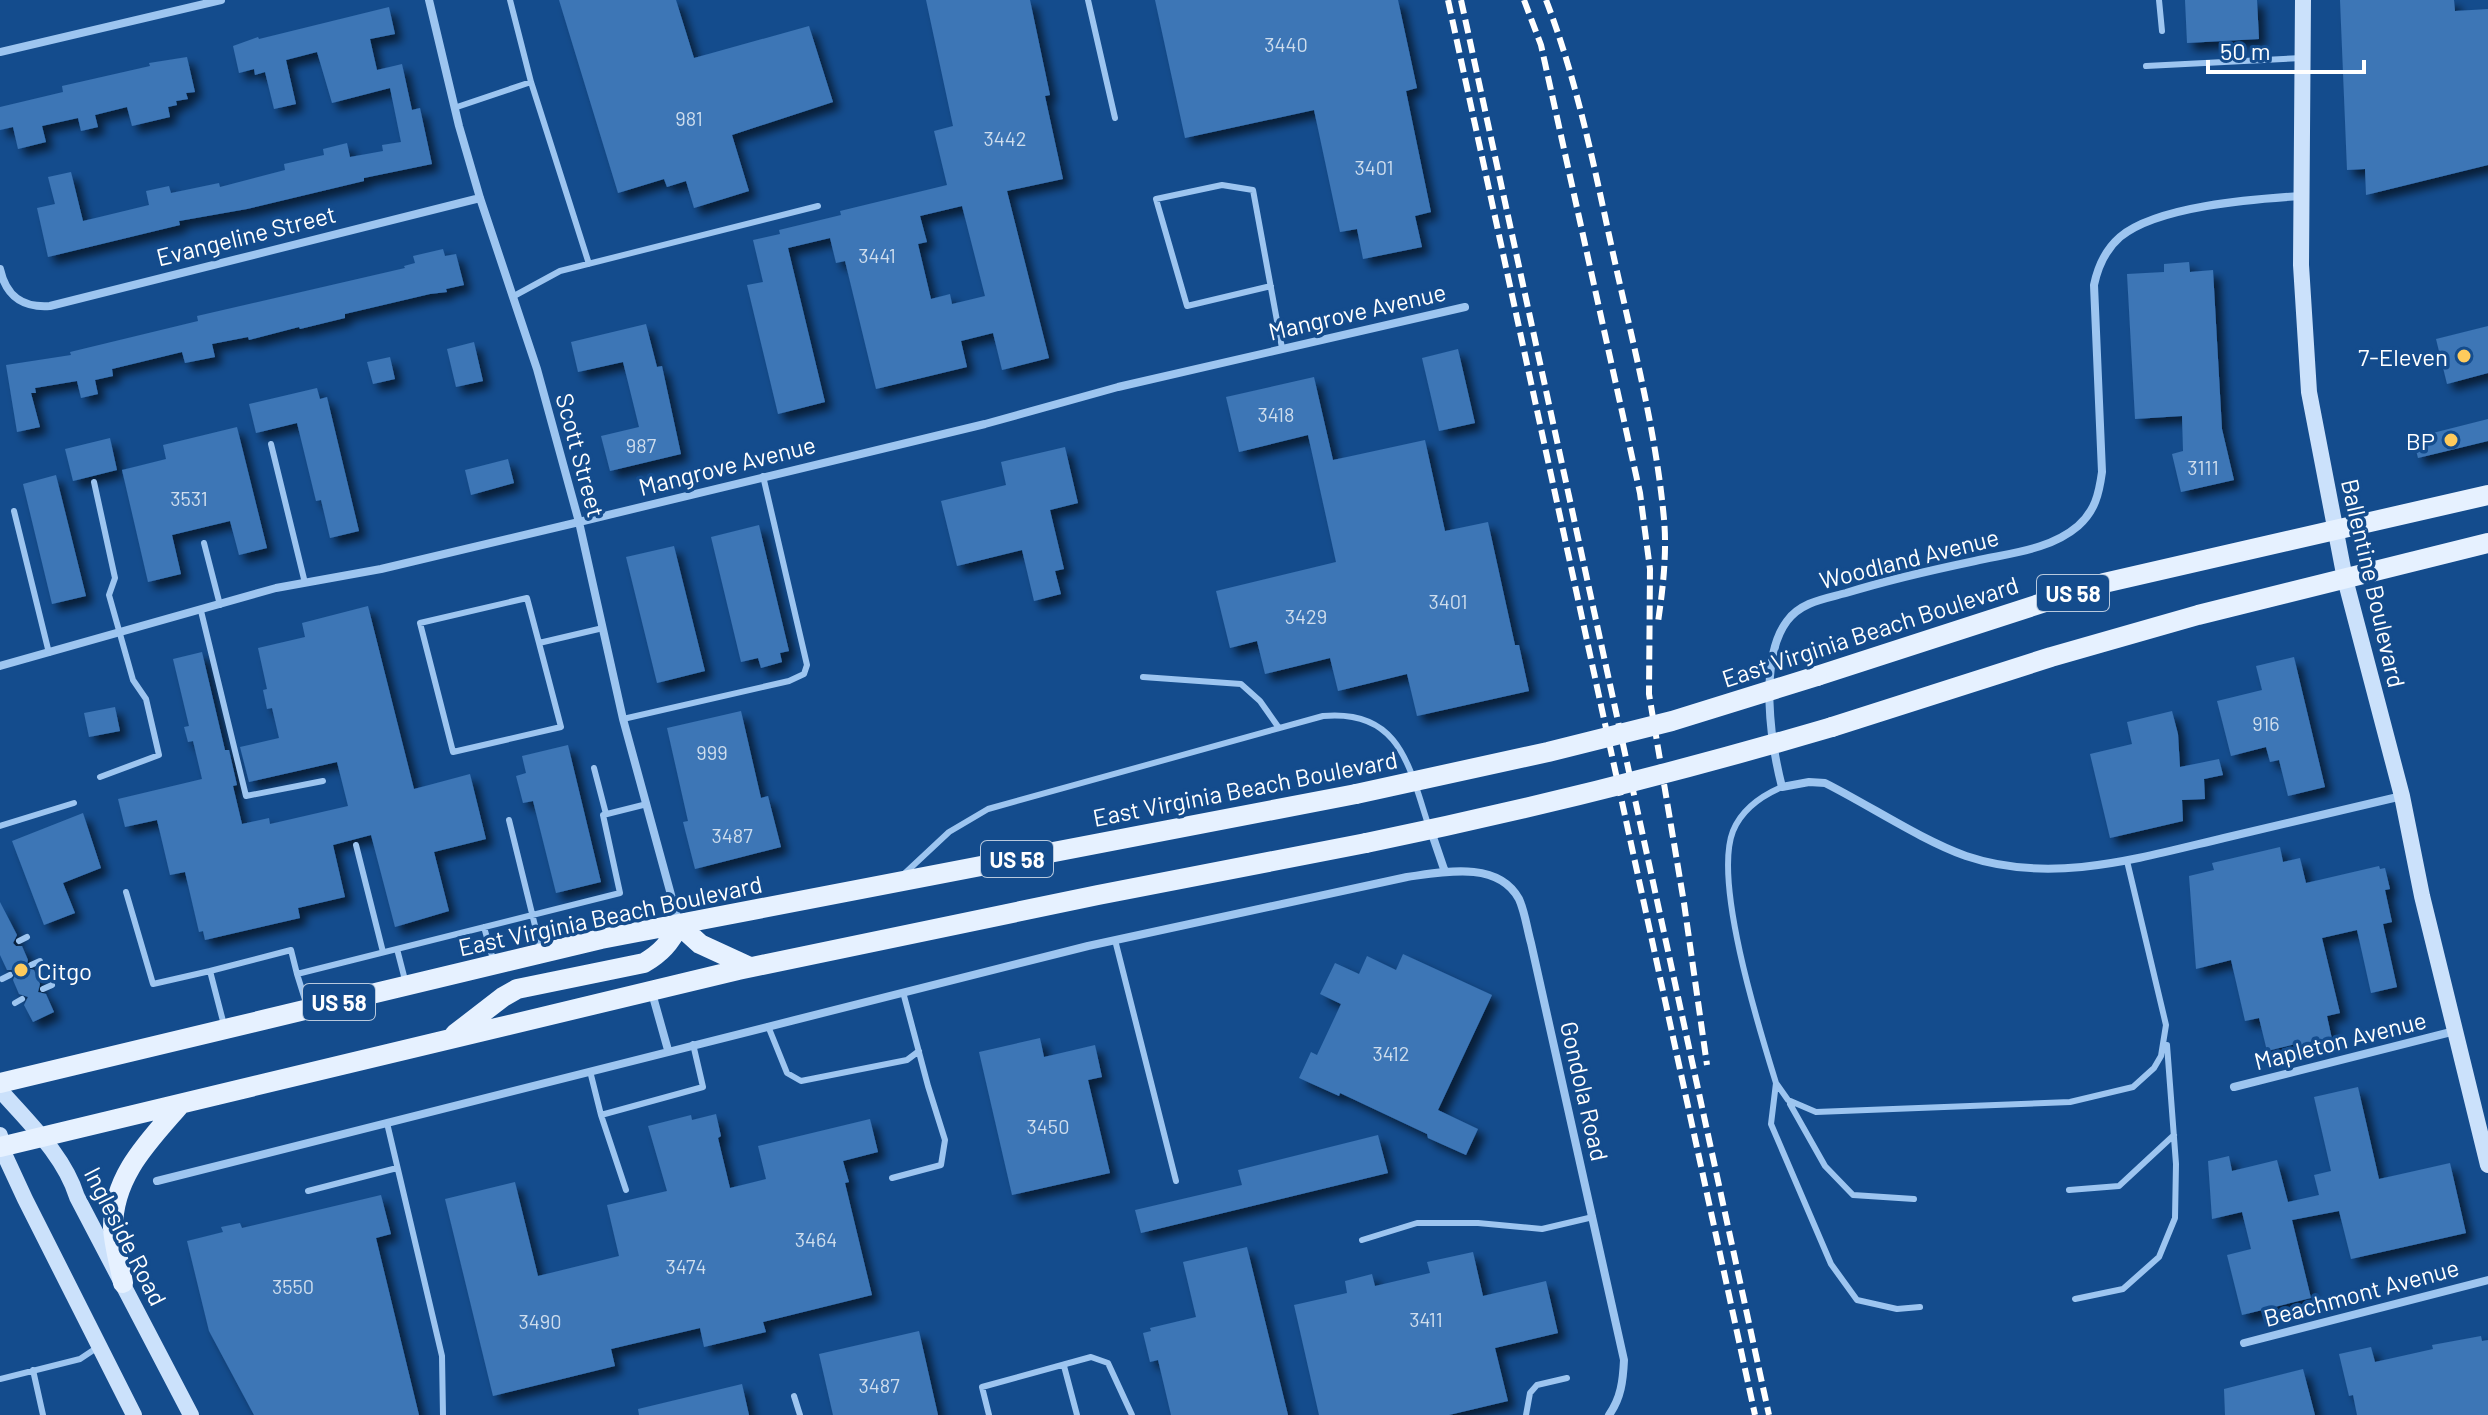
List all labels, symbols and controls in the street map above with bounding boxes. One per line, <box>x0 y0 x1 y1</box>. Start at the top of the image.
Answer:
scale bar <box>2208 24 2364 74</box>
house number: 3440 <box>1264 32 1308 56</box>
text: 50 m <box>2220 36 2271 65</box>
house number: 981 <box>675 106 703 130</box>
house number: 3442 <box>983 126 1027 150</box>
house number: 3401 <box>1354 155 1394 179</box>
street label: Evangeline Street <box>153 199 339 271</box>
house number: 3441 <box>858 243 896 267</box>
street label: Mangrove Avenue <box>1265 276 1449 346</box>
place label: 7-Eleven <box>2358 342 2448 371</box>
marker: 7-Eleven <box>2455 347 2473 365</box>
street label: Scott Street <box>551 390 611 520</box>
house number: 3418 <box>1258 402 1294 426</box>
place label: BP <box>2406 426 2435 455</box>
street label: Mangrove Avenue <box>636 429 818 501</box>
marker: BP <box>2442 431 2460 449</box>
house number: 987 <box>626 433 657 457</box>
house number: 3111 <box>2187 455 2219 479</box>
street label: Ballentine Boulevard <box>2336 476 2412 690</box>
house number: 3531 <box>170 486 208 510</box>
street label: Woodland Avenue <box>1816 522 2002 594</box>
street label: East Virginia Beach Boulevard <box>1718 569 2022 693</box>
road number: US 58 <box>2037 575 2109 611</box>
house number: 3401 <box>1428 589 1468 613</box>
house number: 3429 <box>1285 604 1327 628</box>
house number: 916 <box>2252 711 2280 735</box>
house number: 999 <box>696 740 728 764</box>
street label: East Virginia Beach Boulevard <box>1090 744 1400 832</box>
house number: 3487 <box>711 823 753 847</box>
road number: US 58 <box>981 841 1053 877</box>
street label: East Virginia Beach Boulevard <box>455 869 765 961</box>
place label: Citgo <box>37 956 92 985</box>
marker: Citgo <box>12 961 30 979</box>
road number: US 58 <box>303 984 375 1020</box>
street label: Mapleton Avenue <box>2251 1005 2429 1075</box>
street label: Gondola Road <box>1555 1018 1615 1164</box>
house number: 3412 <box>1372 1041 1410 1065</box>
house number: 3450 <box>1027 1114 1069 1138</box>
street label: Ingleside Road <box>79 1162 173 1310</box>
house number: 3464 <box>795 1227 837 1251</box>
street label: Beachmont Avenue <box>2260 1252 2462 1332</box>
house number: 3474 <box>665 1254 707 1278</box>
house number: 3550 <box>272 1274 314 1298</box>
house number: 3411 <box>1409 1307 1443 1331</box>
house number: 3490 <box>518 1309 562 1333</box>
house number: 3487 <box>858 1373 900 1397</box>

